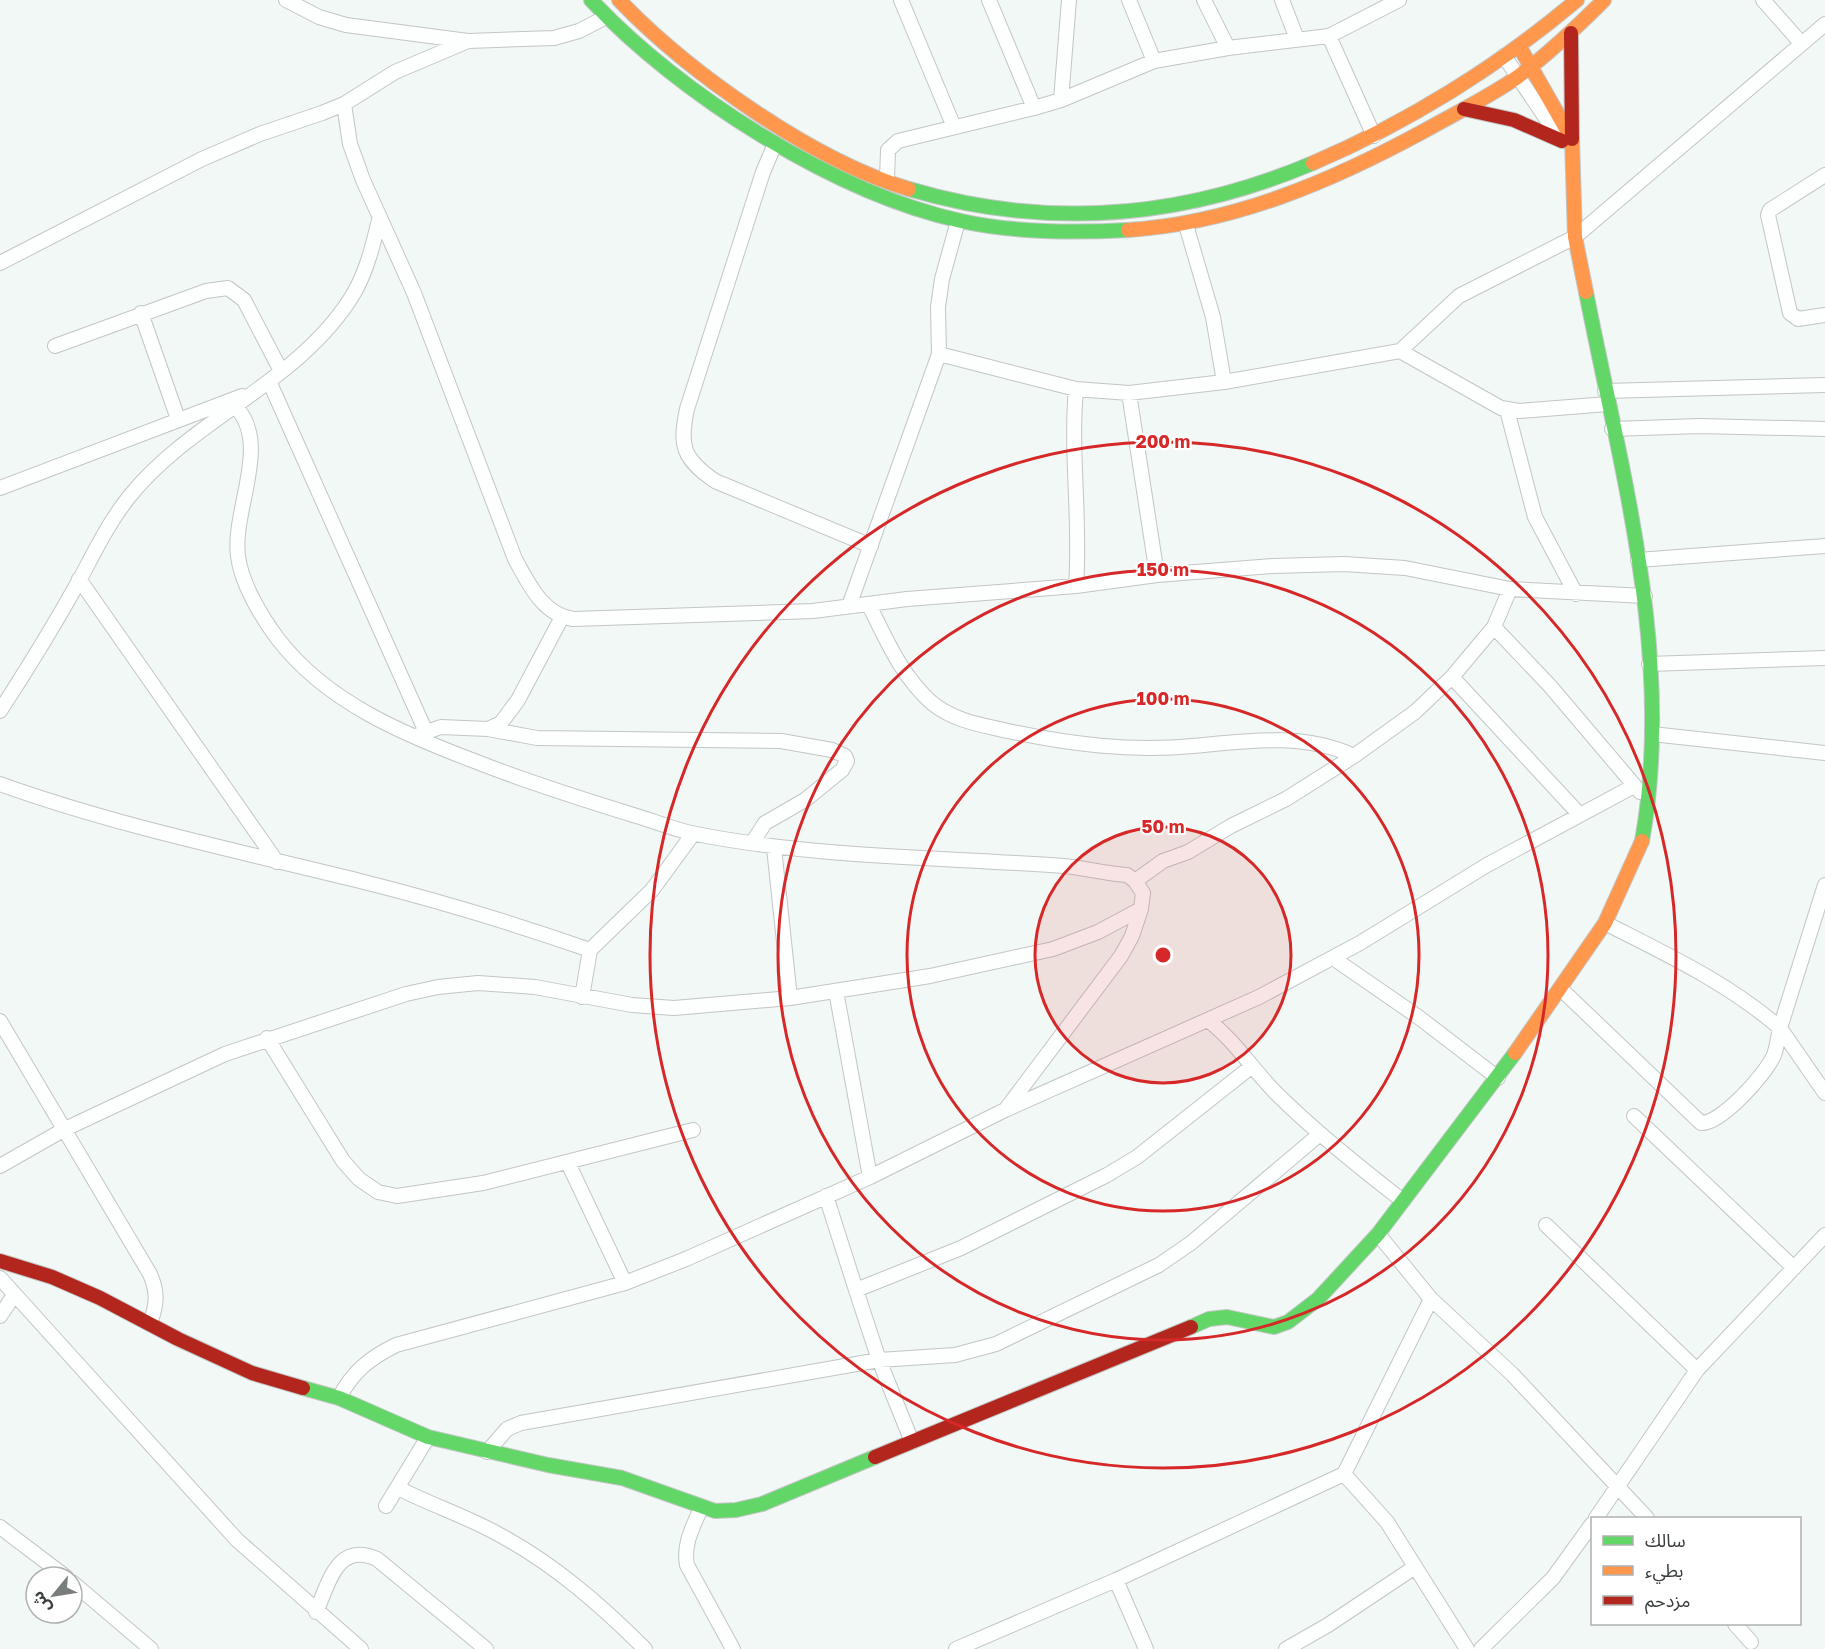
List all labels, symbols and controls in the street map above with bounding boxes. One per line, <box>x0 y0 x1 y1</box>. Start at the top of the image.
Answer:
text: 200 m <box>1136 430 1190 452</box>
text: 150 m <box>1137 558 1189 580</box>
text: 100 m <box>1137 687 1189 709</box>
text: 50 m <box>1142 815 1184 837</box>
centre of rings <box>1153 945 1173 965</box>
legend <box>1591 1517 1801 1625</box>
text: سالك <box>1645 1529 1686 1551</box>
text: بطيء <box>1645 1559 1683 1584</box>
north arrow <box>24 1565 84 1625</box>
text: ش <box>27 1588 55 1617</box>
text: مزدحم <box>1645 1589 1690 1614</box>

